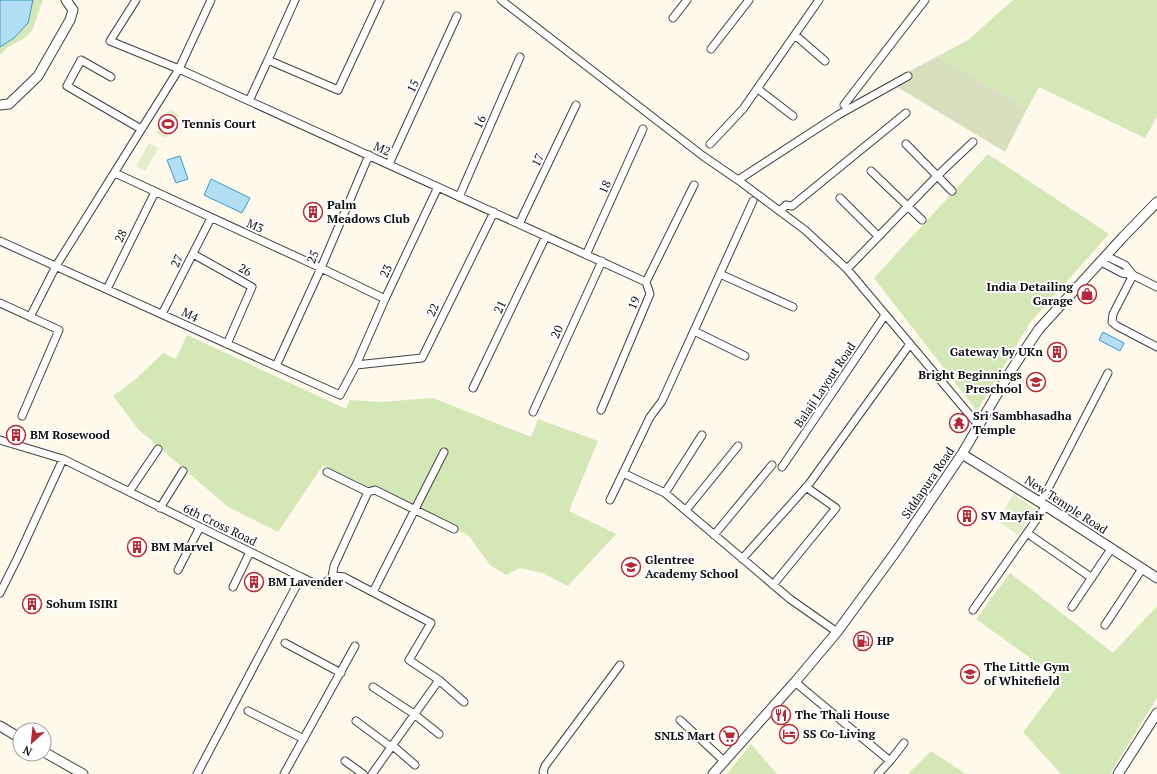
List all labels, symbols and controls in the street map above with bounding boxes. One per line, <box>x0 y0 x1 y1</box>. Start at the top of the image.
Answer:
street label: 15 <box>403 77 422 95</box>
street label: 16 <box>470 112 489 131</box>
sports icon: Tennis Court <box>157 113 179 135</box>
place label: Tennis Court <box>182 116 256 131</box>
street label: M2 <box>371 138 393 159</box>
street label: 17 <box>528 151 547 169</box>
street label: 18 <box>595 178 614 196</box>
place label: Palm Meadows Club <box>327 197 410 226</box>
building icon: Palm Meadows Club <box>302 201 324 223</box>
street label: M3 <box>244 215 266 236</box>
street label: 28 <box>111 227 130 245</box>
street label: 25 <box>303 248 322 266</box>
street label: 27 <box>167 252 186 270</box>
street label: 26 <box>236 260 255 280</box>
street label: 23 <box>376 262 395 280</box>
place label: India Detailing Garage <box>987 279 1074 308</box>
shop icon: India Detailing Garage <box>1076 283 1098 305</box>
street label: 19 <box>624 294 643 312</box>
street label: 21 <box>490 298 509 316</box>
street label: 22 <box>423 301 442 319</box>
street label: M4 <box>179 304 202 325</box>
street label: 20 <box>547 323 566 341</box>
street label: Balaji Layout Road <box>791 339 859 430</box>
building icon: Gateway by UKn <box>1046 341 1068 363</box>
place label: Gateway by UKn <box>950 344 1043 359</box>
place label: Bright Beginnings Preschool <box>918 367 1023 396</box>
school or university icon: Bright Beginnings Preschool <box>1025 371 1047 393</box>
place label: Sri Sambhasadha Temple <box>973 408 1072 437</box>
temple icon: Sri Sambhasadha Temple <box>948 412 970 434</box>
building icon: BM Rosewood <box>5 424 27 446</box>
place label: BM Rosewood <box>30 427 111 442</box>
street label: Siddapura Road <box>898 444 957 522</box>
street label: New Temple Road <box>1022 472 1111 537</box>
street label: 6th Cross Road <box>181 500 260 549</box>
building icon: SV Mayfair <box>956 505 978 527</box>
place label: SV Mayfair <box>981 508 1045 523</box>
building icon: BM Marvel <box>126 536 148 558</box>
place label: BM Marvel <box>151 539 213 554</box>
place label: Glentree Academy School <box>645 552 739 581</box>
school or university icon: Glentree Academy School <box>620 556 642 578</box>
building icon: BM Lavender <box>243 571 265 593</box>
place label: BM Lavender <box>268 574 344 589</box>
building icon: Sohum ISIRI <box>21 593 43 615</box>
place label: Sohum ISIRI <box>46 596 118 611</box>
fuel station icon: HP <box>852 630 874 652</box>
place label: HP <box>877 633 894 648</box>
place label: The Little Gym of Whitefield <box>984 659 1069 688</box>
school or university icon: The Little Gym of Whitefield <box>959 663 981 685</box>
restaurant icon: The Thali House <box>770 704 792 726</box>
place label: The Thali House <box>795 707 890 722</box>
north arrow <box>12 722 52 762</box>
hotel icon: SS Co-Living <box>778 723 800 745</box>
supermarket icon: SNLS Mart <box>718 725 740 747</box>
place label: SS Co-Living <box>803 726 875 741</box>
place label: SNLS Mart <box>654 728 715 743</box>
text: N <box>20 742 34 759</box>

